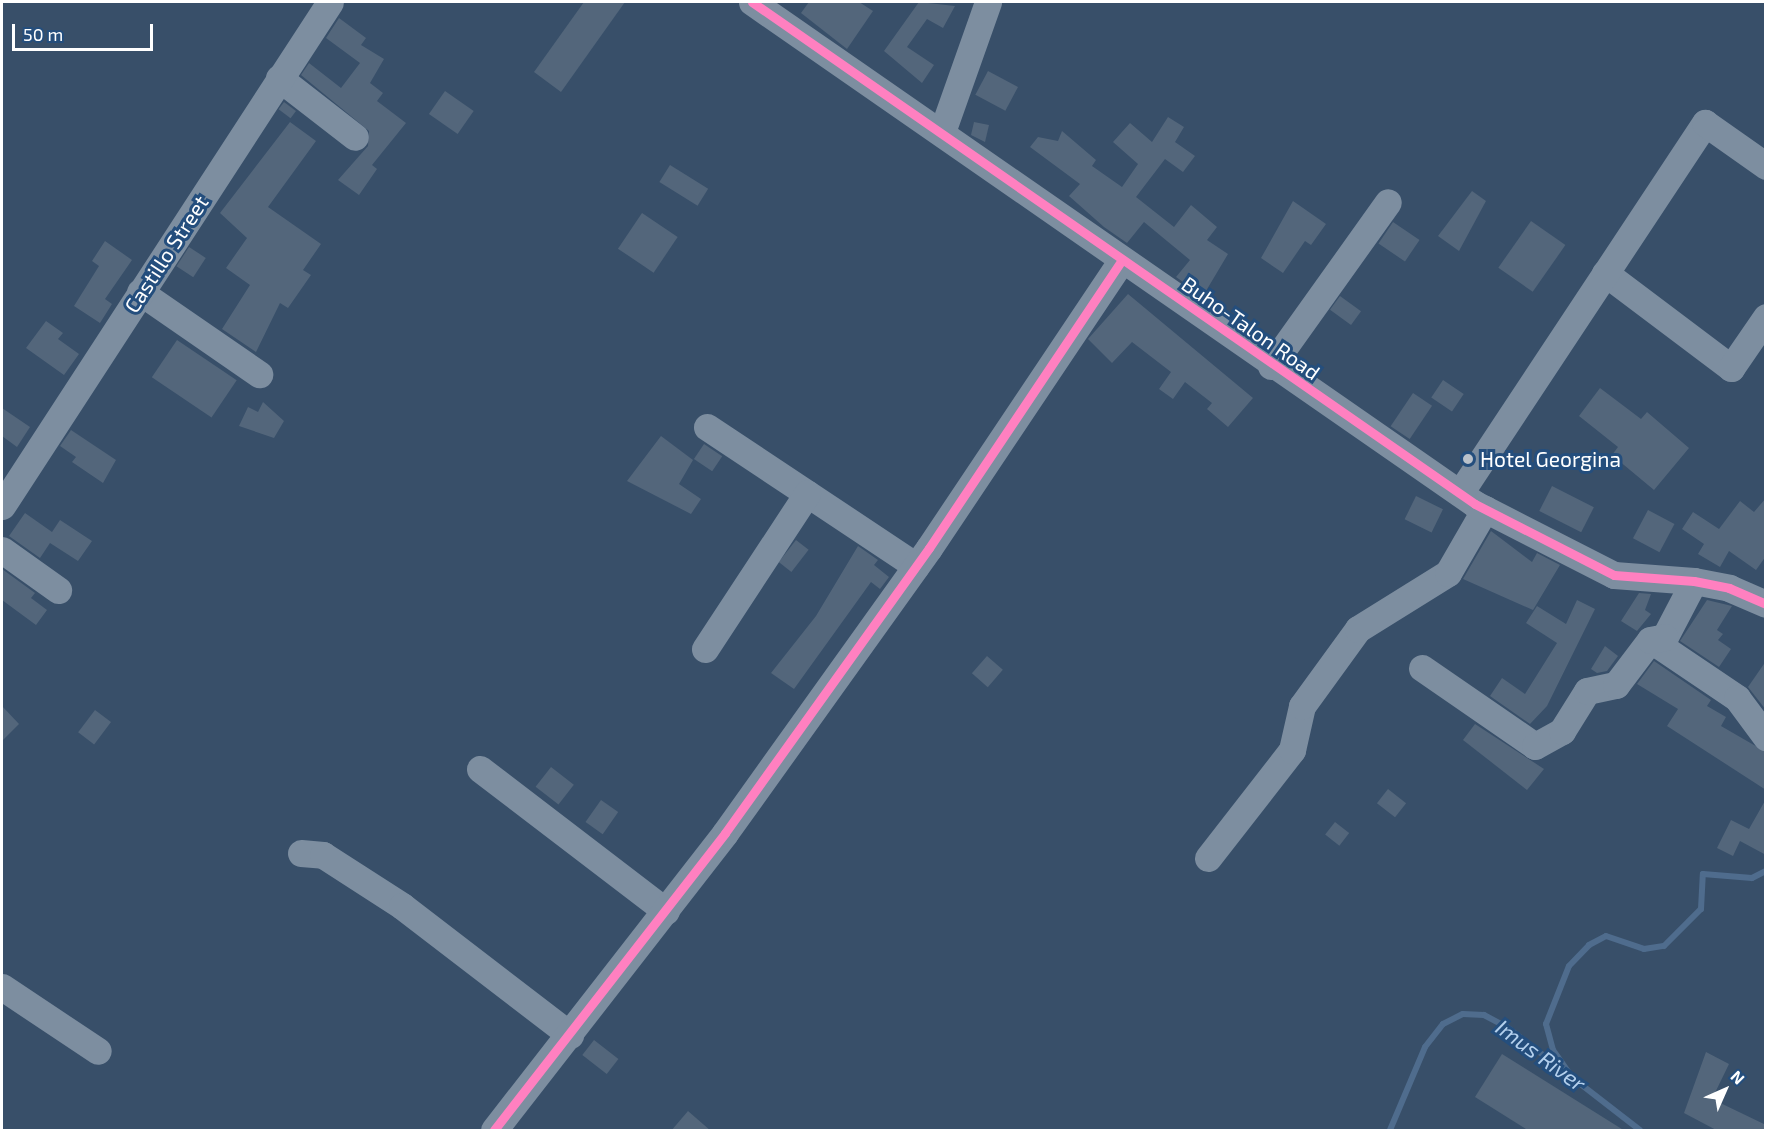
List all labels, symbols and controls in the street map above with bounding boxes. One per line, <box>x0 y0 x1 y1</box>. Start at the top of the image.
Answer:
scale bar <box>15 12 156 50</box>
text: 50 m <box>23 23 63 45</box>
street label: Castillo Street <box>119 191 213 317</box>
street label: Buho-Talon Road <box>1177 271 1325 385</box>
place label: Hotel Georgina <box>1480 446 1622 472</box>
marker: Hotel Georgina <box>1461 452 1475 466</box>
water label: Imus River <box>1491 1014 1591 1096</box>
north arrow <box>1695 1060 1755 1120</box>
text: N <box>1727 1066 1749 1088</box>

